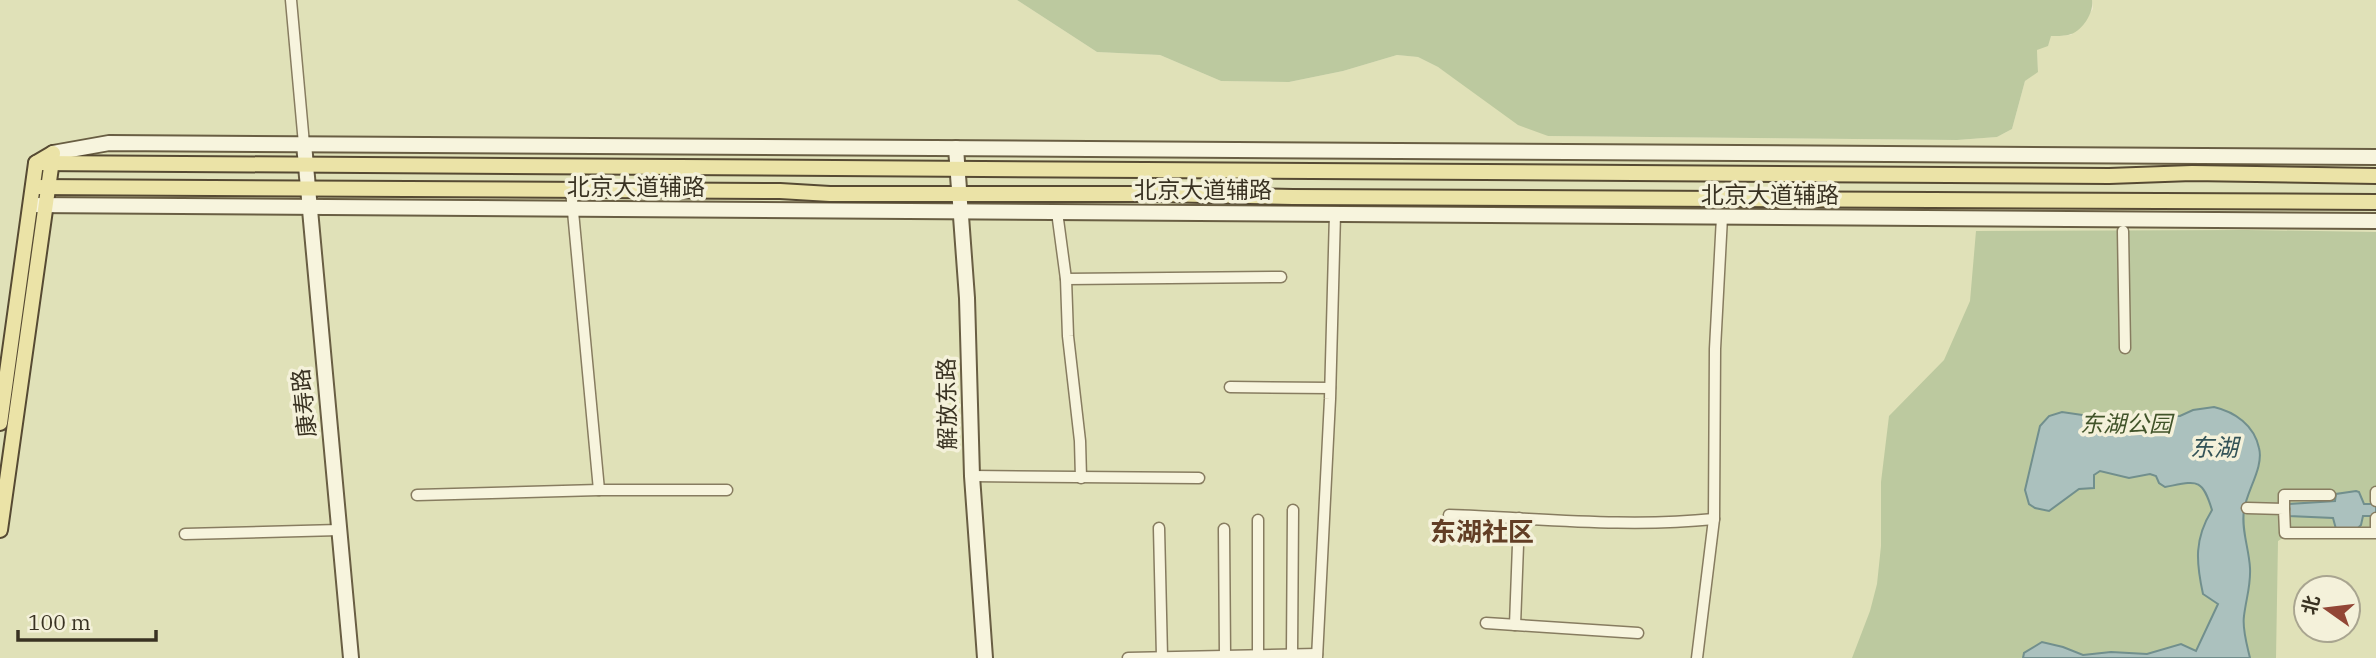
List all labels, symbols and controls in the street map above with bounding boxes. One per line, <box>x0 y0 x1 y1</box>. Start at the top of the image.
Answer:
street label: 北京大道辅路 <box>567 171 705 201</box>
street label: 北京大道辅路 <box>1134 174 1272 204</box>
street label: 北京大道辅路 <box>1701 179 1839 209</box>
street label: 解放东路 <box>930 358 962 450</box>
street label: 康寿路 <box>284 367 322 439</box>
park label: 东湖公园 <box>2080 408 2175 438</box>
water label: 东湖 <box>2190 431 2242 463</box>
district label: 东湖社区 <box>1430 514 1534 548</box>
north arrow <box>2292 574 2362 644</box>
text: 北 <box>2297 593 2324 617</box>
scale bar <box>18 598 156 642</box>
text: 100 m <box>28 608 91 636</box>

